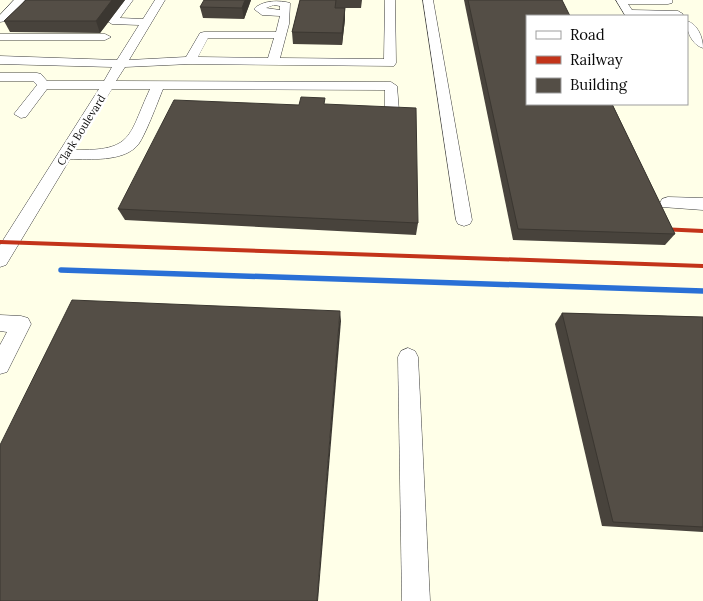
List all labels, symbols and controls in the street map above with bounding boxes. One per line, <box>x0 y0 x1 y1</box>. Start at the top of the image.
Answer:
legend <box>526 15 688 105</box>
text: Road <box>570 25 605 44</box>
text: Railway <box>570 50 623 69</box>
text: Building <box>570 75 628 94</box>
street label: Clark Boulevard <box>54 92 109 168</box>

